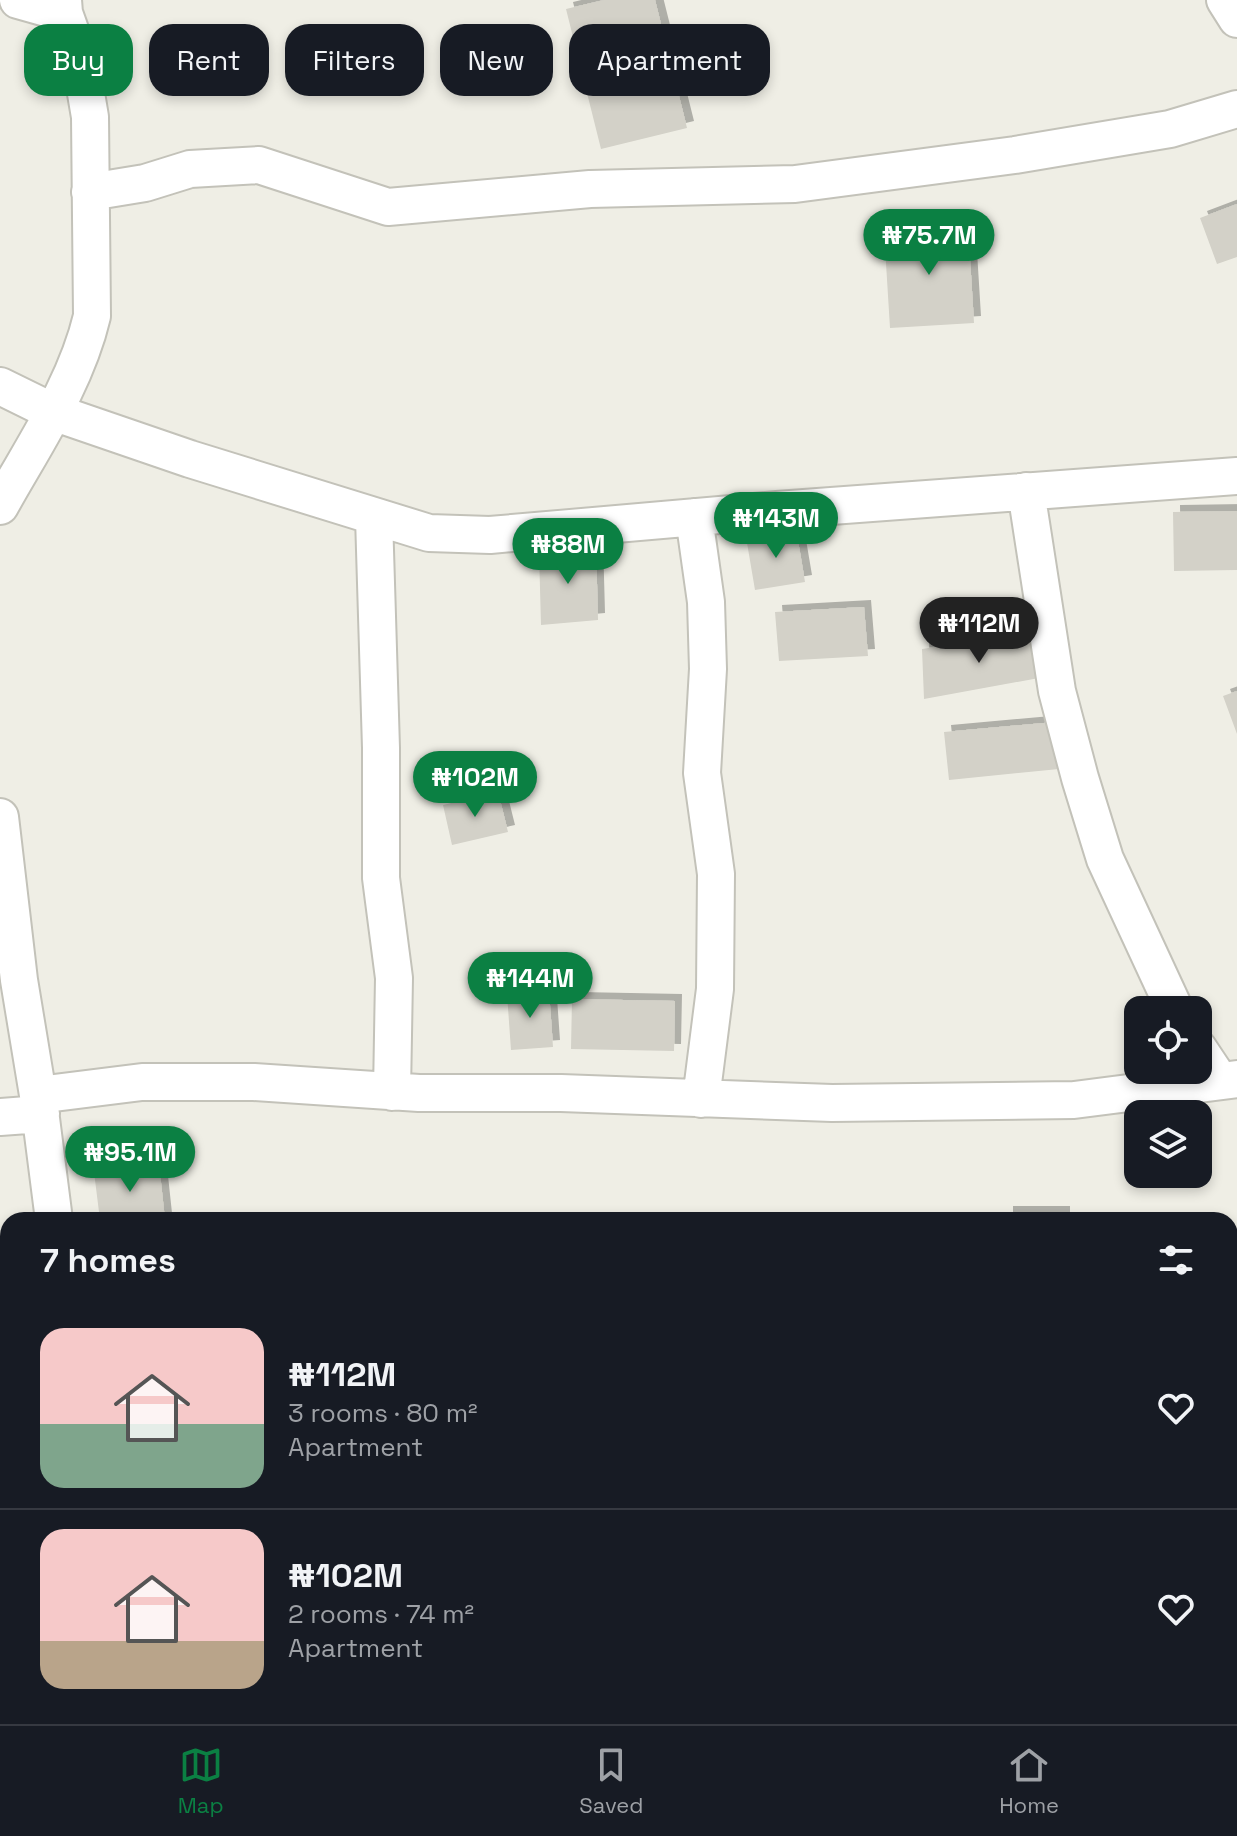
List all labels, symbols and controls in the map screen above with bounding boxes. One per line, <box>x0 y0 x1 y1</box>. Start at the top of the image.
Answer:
chip: Buy <box>24 24 133 96</box>
chip: Rent <box>149 24 269 96</box>
chip: Filters <box>285 24 424 96</box>
chip: New <box>440 24 553 96</box>
chip: Apartment <box>569 24 770 96</box>
pin: ₦75.7M <box>864 209 994 277</box>
text: ₦75.7M <box>881 218 977 252</box>
pin: ₦143M <box>720 492 832 560</box>
text: ₦143M <box>732 501 820 535</box>
pin: ₦88M <box>521 518 615 586</box>
text: ₦88M <box>530 527 606 561</box>
pin: ₦112M <box>923 597 1035 665</box>
text: ₦112M <box>938 606 1020 640</box>
pin: ₦102M <box>419 751 531 819</box>
text: ₦102M <box>431 760 519 794</box>
pin: ₦144M <box>474 952 586 1020</box>
text: ₦144M <box>486 961 574 995</box>
map controls <box>1124 996 1212 1188</box>
button: locate <box>1124 996 1212 1084</box>
button: layers <box>1124 1100 1212 1188</box>
pin: ₦95.1M <box>65 1126 195 1194</box>
text: ₦95.1M <box>83 1135 177 1169</box>
icon: filters <box>1154 1238 1198 1282</box>
text: 7 homes <box>40 1239 176 1282</box>
text: ₦112M <box>288 1353 396 1396</box>
icon: home <box>104 1360 200 1456</box>
icon: heart <box>1154 1386 1198 1430</box>
text: 3 rooms · 80 m² <box>288 1396 478 1430</box>
text: Apartment <box>288 1430 423 1464</box>
text: ₦102M <box>288 1554 403 1597</box>
icon: home <box>104 1561 200 1657</box>
icon: heart <box>1154 1587 1198 1631</box>
text: 2 rooms · 74 m² <box>288 1597 474 1631</box>
text: Apartment <box>288 1631 423 1665</box>
tab: Map <box>178 1743 224 1819</box>
tab: Saved <box>579 1743 644 1819</box>
tab: Home <box>999 1743 1059 1819</box>

